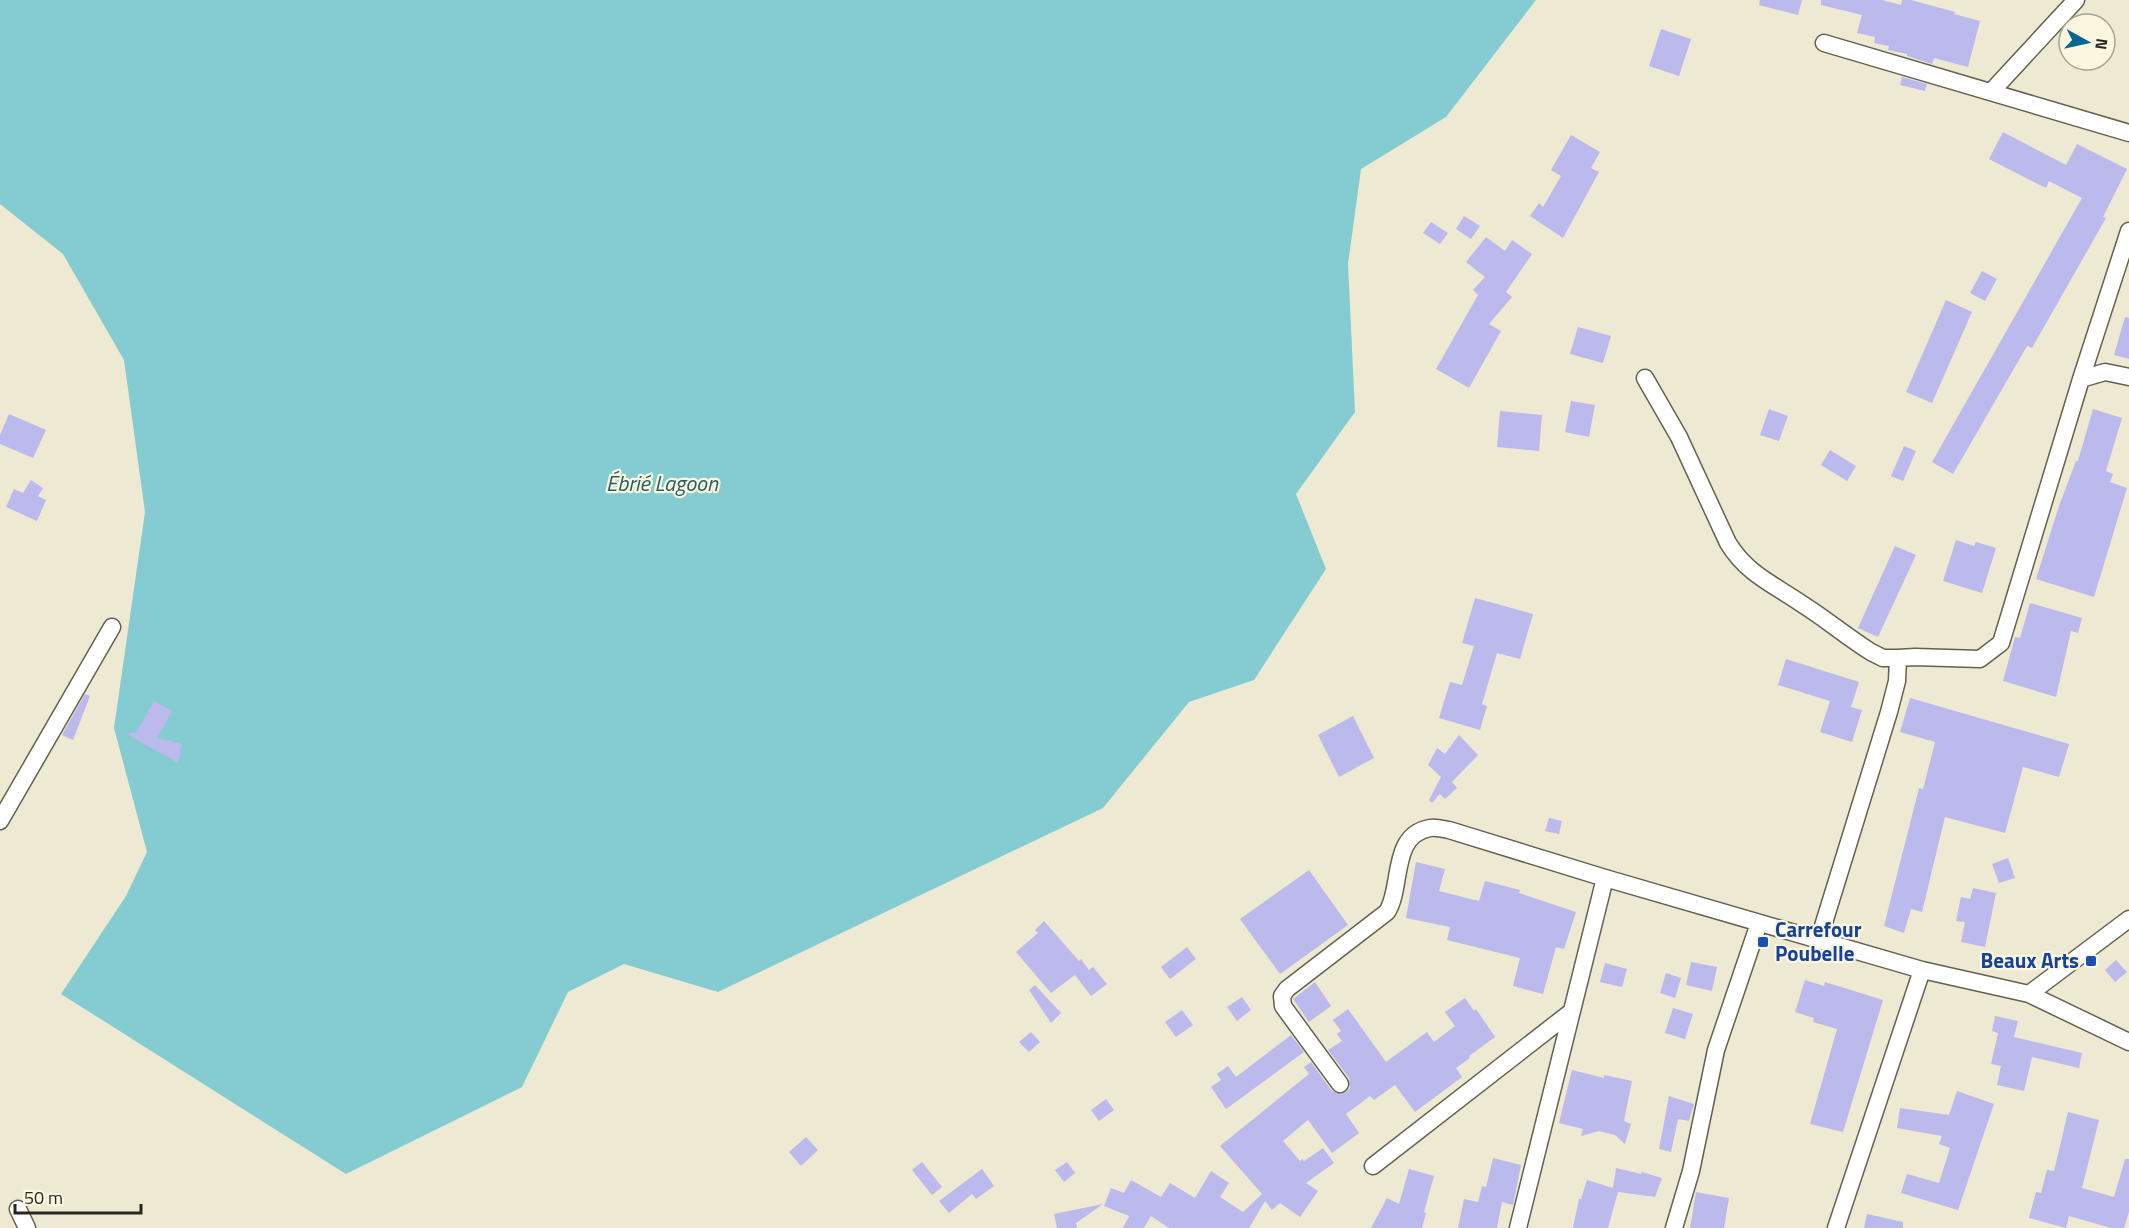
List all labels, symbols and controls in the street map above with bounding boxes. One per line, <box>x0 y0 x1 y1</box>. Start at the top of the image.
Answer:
north arrow <box>2057 12 2117 72</box>
text: N <box>2089 37 2115 51</box>
water label: Ébrié Lagoon <box>606 466 719 500</box>
place label: Carrefour Poubelle <box>1775 913 1862 969</box>
marker: Carrefour Poubelle <box>1756 935 1770 949</box>
place label: Beaux Arts <box>1981 944 2079 976</box>
marker: Beaux Arts <box>2084 954 2098 968</box>
scale bar <box>15 1177 141 1215</box>
text: 50 m <box>24 1184 63 1211</box>

